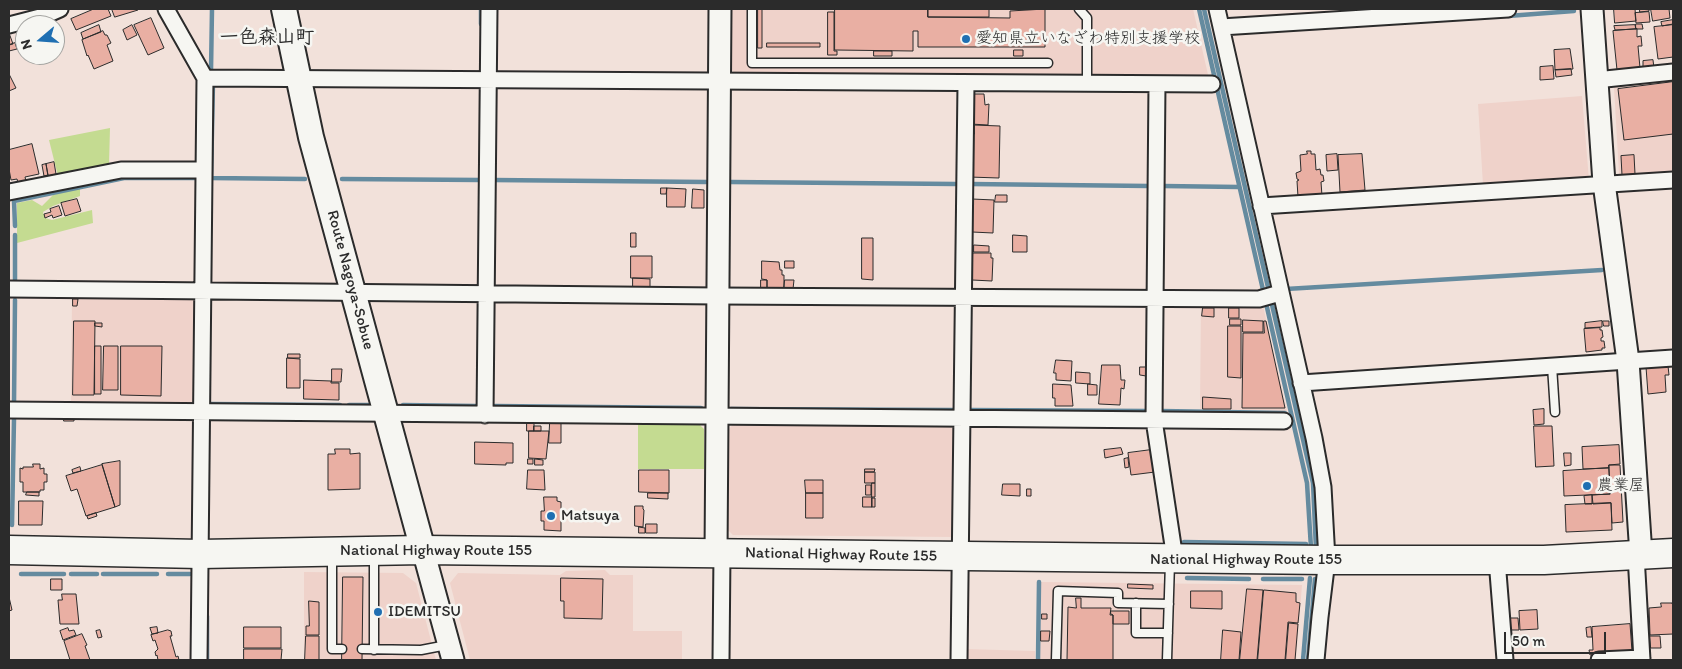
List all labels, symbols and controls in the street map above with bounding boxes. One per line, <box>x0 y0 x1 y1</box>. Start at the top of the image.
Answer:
north arrow <box>15 15 65 65</box>
district label: 一色森山町 <box>220 27 314 49</box>
place label: 愛知県立いなざわ特別支援学校 <box>976 29 1200 49</box>
marker: 愛知県立いなざわ特別支援学校 <box>960 33 972 45</box>
text: N <box>17 37 36 52</box>
street label: Route Nagoya-Sobue <box>322 208 378 352</box>
place label: 農業屋 <box>1597 476 1645 496</box>
marker: 農業屋 <box>1581 480 1593 492</box>
place label: Matsuya <box>561 506 620 526</box>
marker: Matsuya <box>545 510 557 522</box>
street label: National Highway Route 155 <box>340 541 532 561</box>
street label: National Highway Route 155 <box>745 544 937 566</box>
street label: National Highway Route 155 <box>1150 550 1342 570</box>
place label: IDEMITSU <box>388 602 461 622</box>
marker: IDEMITSU <box>372 606 384 618</box>
scale bar <box>1507 622 1610 654</box>
text: 50 m <box>1512 632 1545 650</box>

